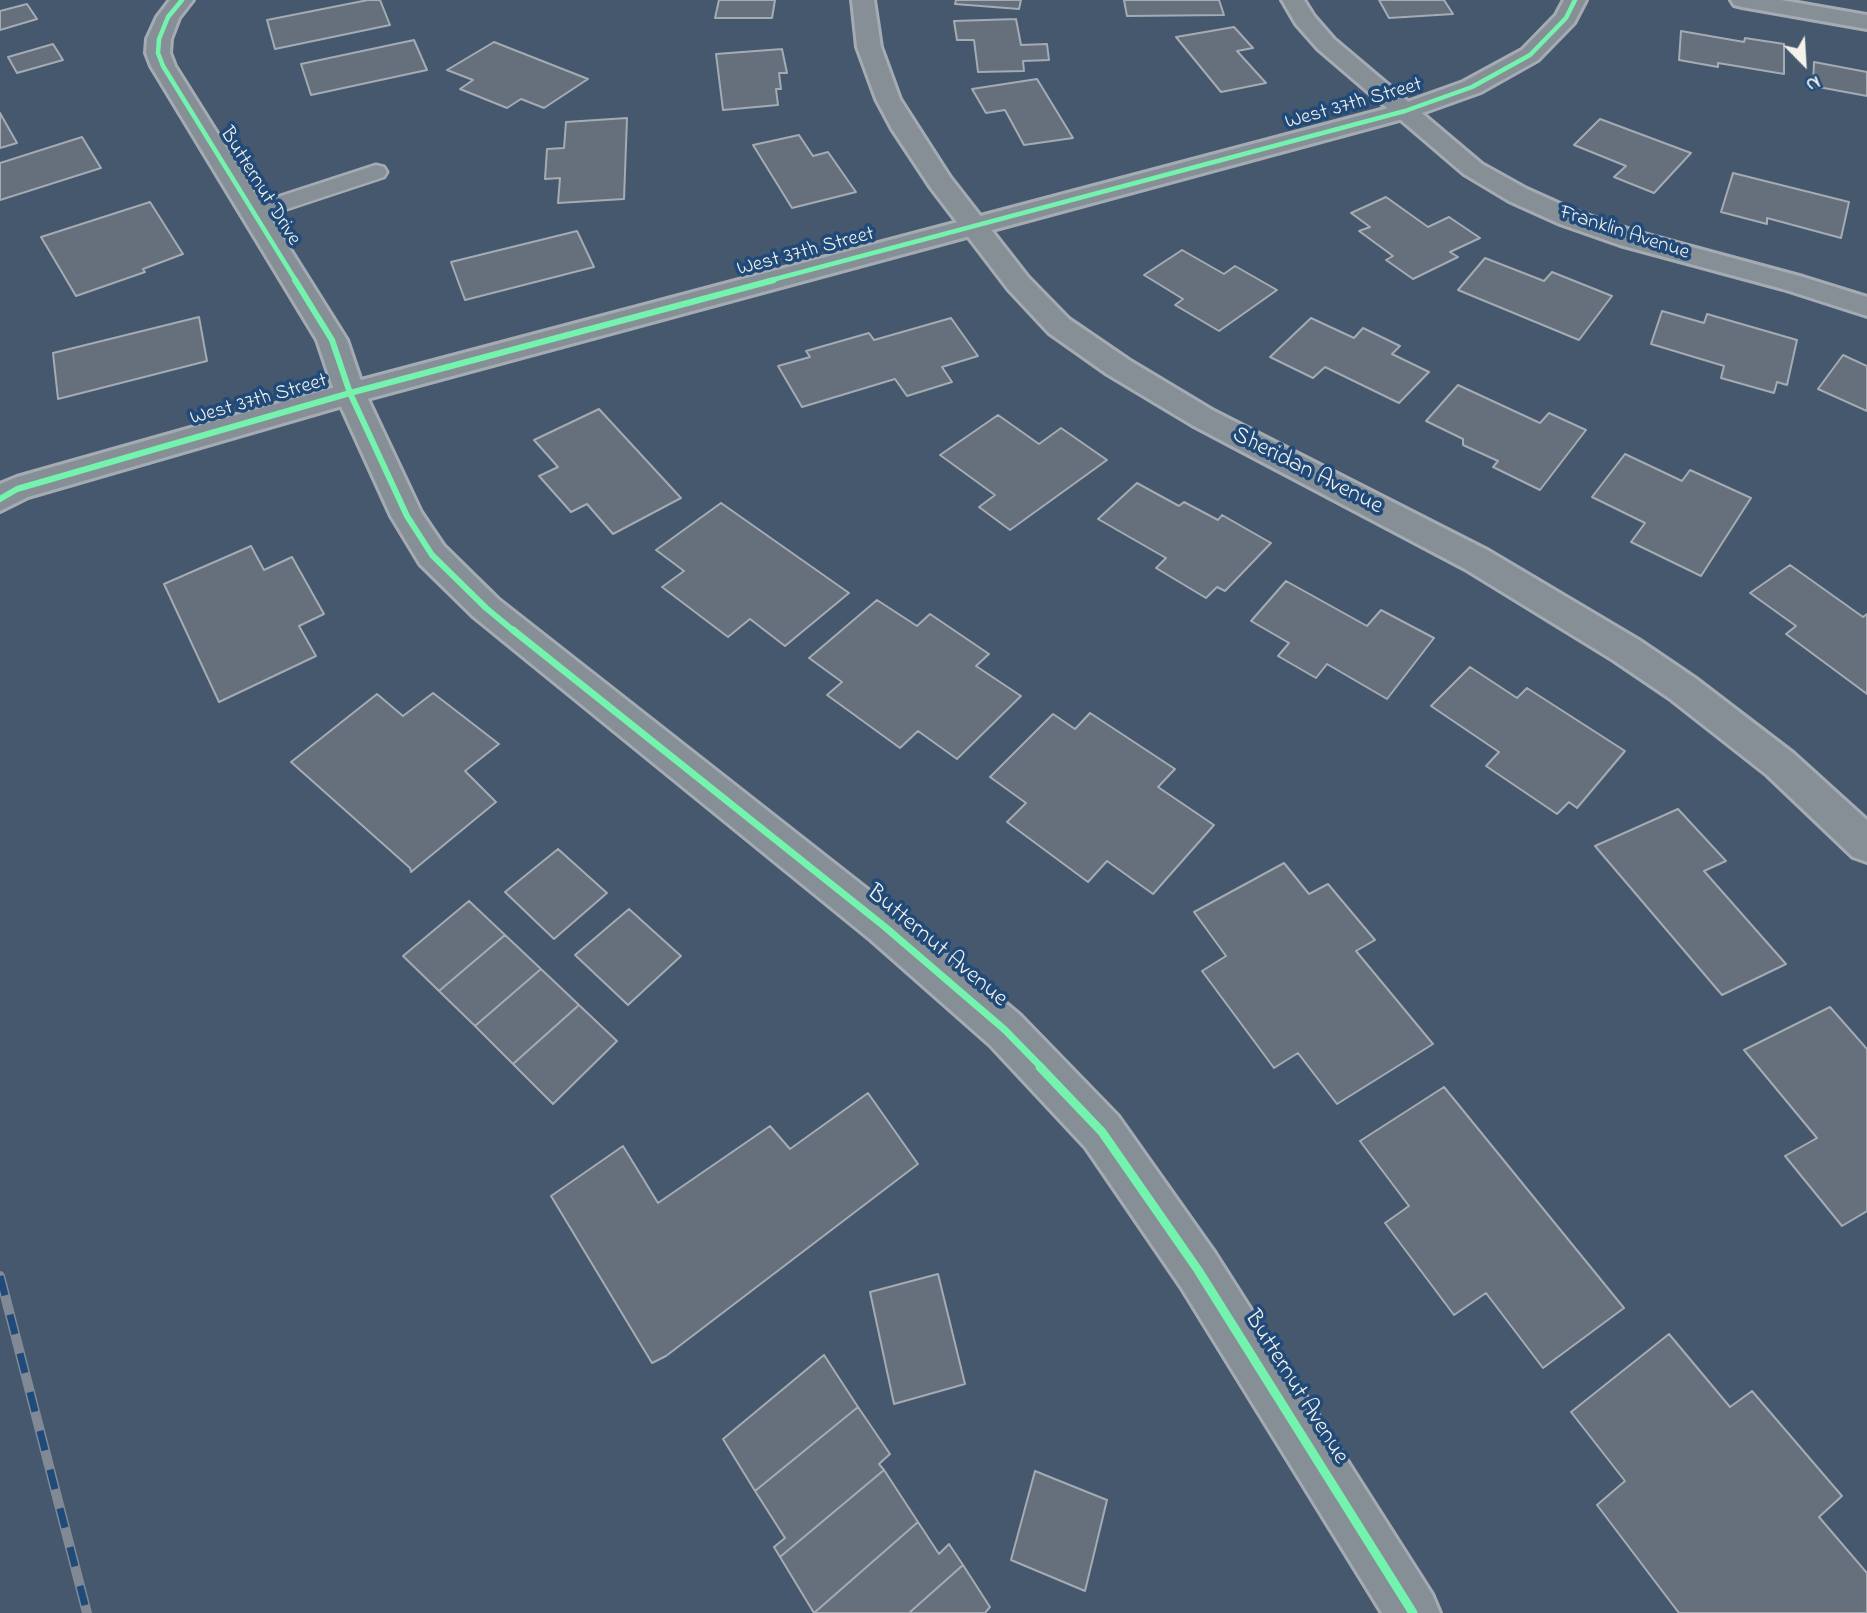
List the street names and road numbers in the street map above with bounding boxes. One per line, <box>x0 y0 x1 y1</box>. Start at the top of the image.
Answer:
street label: West 37th Street <box>1283 73 1425 137</box>
street label: Butternut Drive <box>213 123 305 251</box>
street label: Franklin Avenue <box>1556 201 1692 267</box>
street label: West 37th Street <box>735 223 877 283</box>
street label: West 37th Street <box>188 369 330 433</box>
street label: Sheridan Avenue <box>1227 422 1387 522</box>
street label: Butternut Avenue <box>860 880 1012 1014</box>
street label: Butternut Avenue <box>1236 1306 1354 1470</box>

